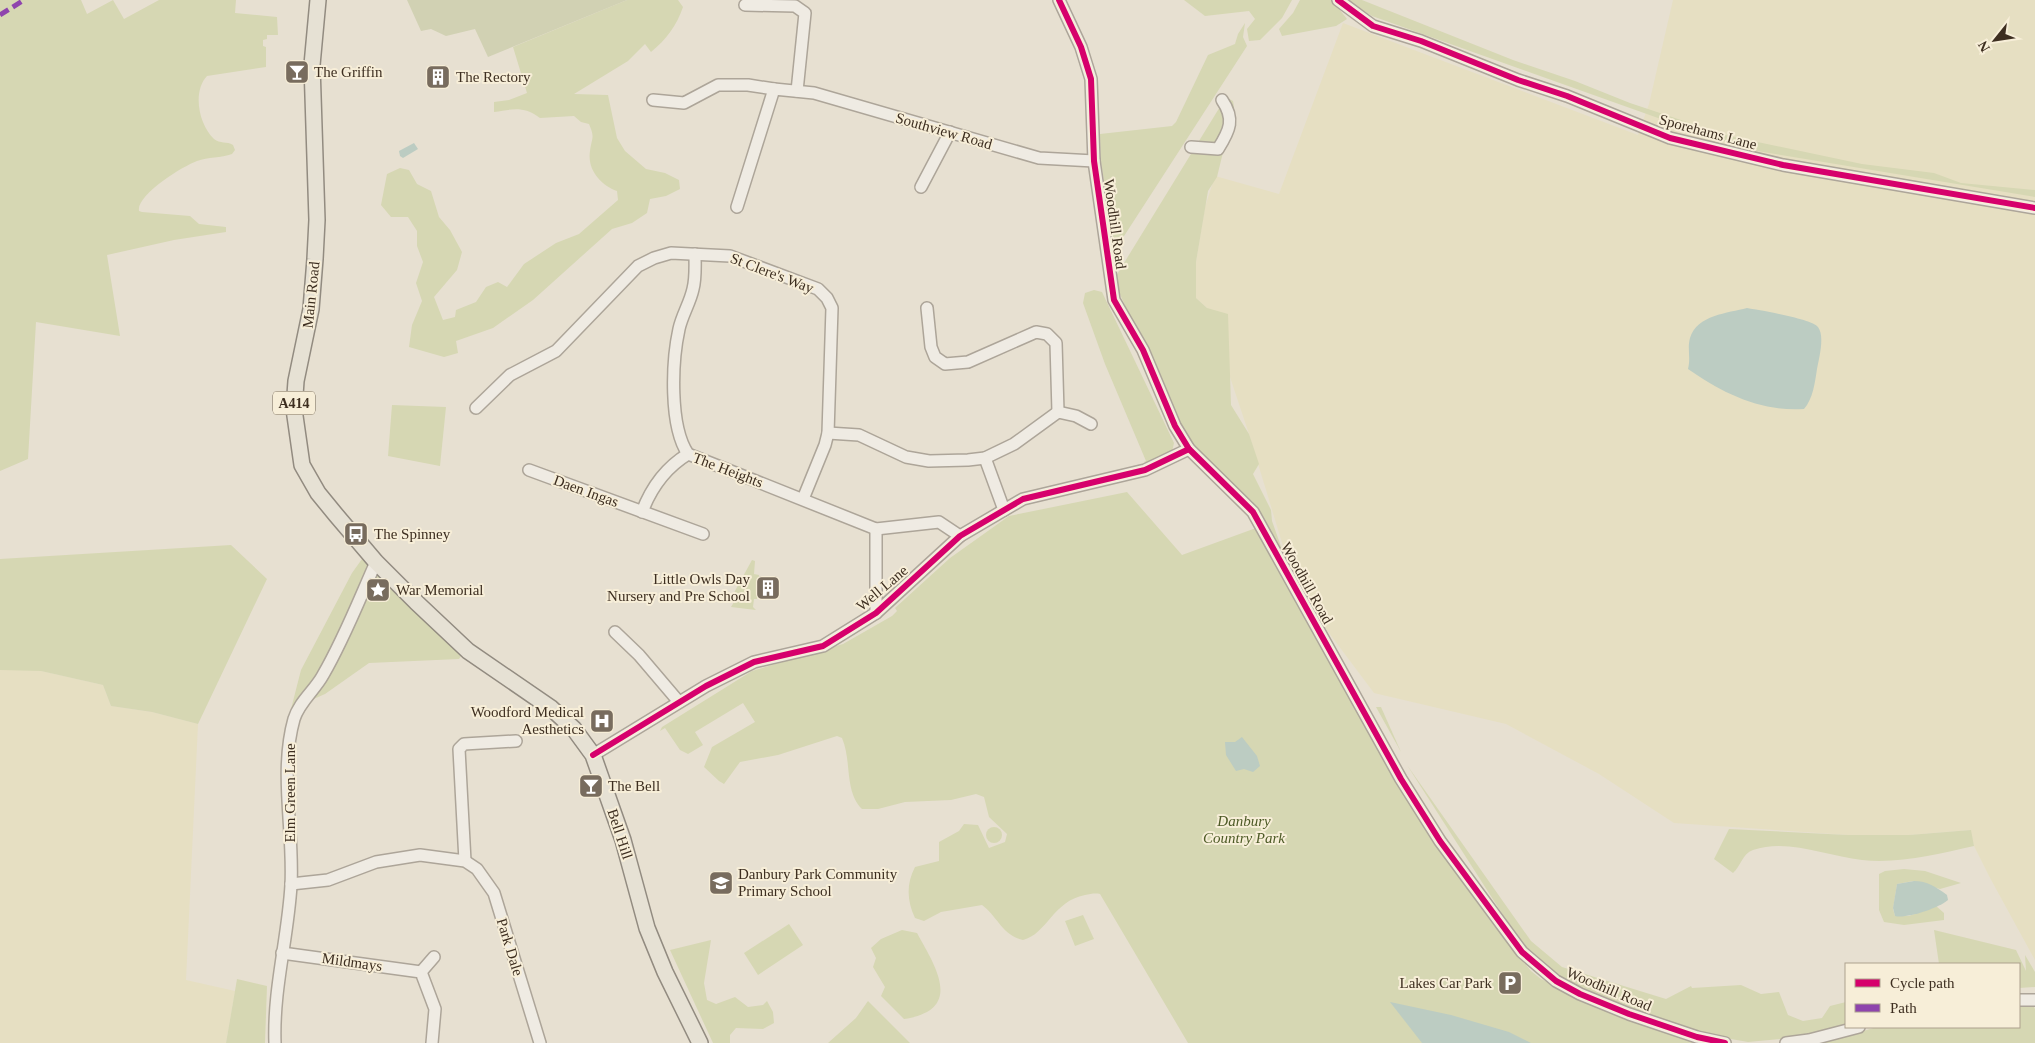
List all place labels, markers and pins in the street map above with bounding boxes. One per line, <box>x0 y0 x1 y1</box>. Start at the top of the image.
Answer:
bar icon: The Griffin <box>284 59 310 85</box>
place label: The Griffin <box>314 64 383 80</box>
building icon: The Rectory <box>425 64 451 90</box>
place label: The Rectory <box>456 69 531 85</box>
bus stop icon: The Spinney <box>343 521 369 547</box>
place label: The Spinney <box>374 526 451 542</box>
place label: Little Owls Day Nursery and Pre School <box>607 571 750 604</box>
building icon: Little Owls Day Nursery and Pre School <box>755 575 781 601</box>
place icon: War Memorial <box>365 577 391 603</box>
place label: War Memorial <box>396 582 484 598</box>
place label: Woodford Medical Aesthetics <box>471 704 584 737</box>
hospital icon: Woodford Medical Aesthetics <box>589 708 615 734</box>
bar icon: The Bell <box>578 773 604 799</box>
place label: The Bell <box>608 778 660 794</box>
place label: Danbury Park Community Primary School <box>738 866 898 899</box>
school or university icon: Danbury Park Community Primary School <box>708 870 734 896</box>
parking icon: Lakes Car Park <box>1497 970 1523 996</box>
place label: Lakes Car Park <box>1400 975 1492 991</box>

